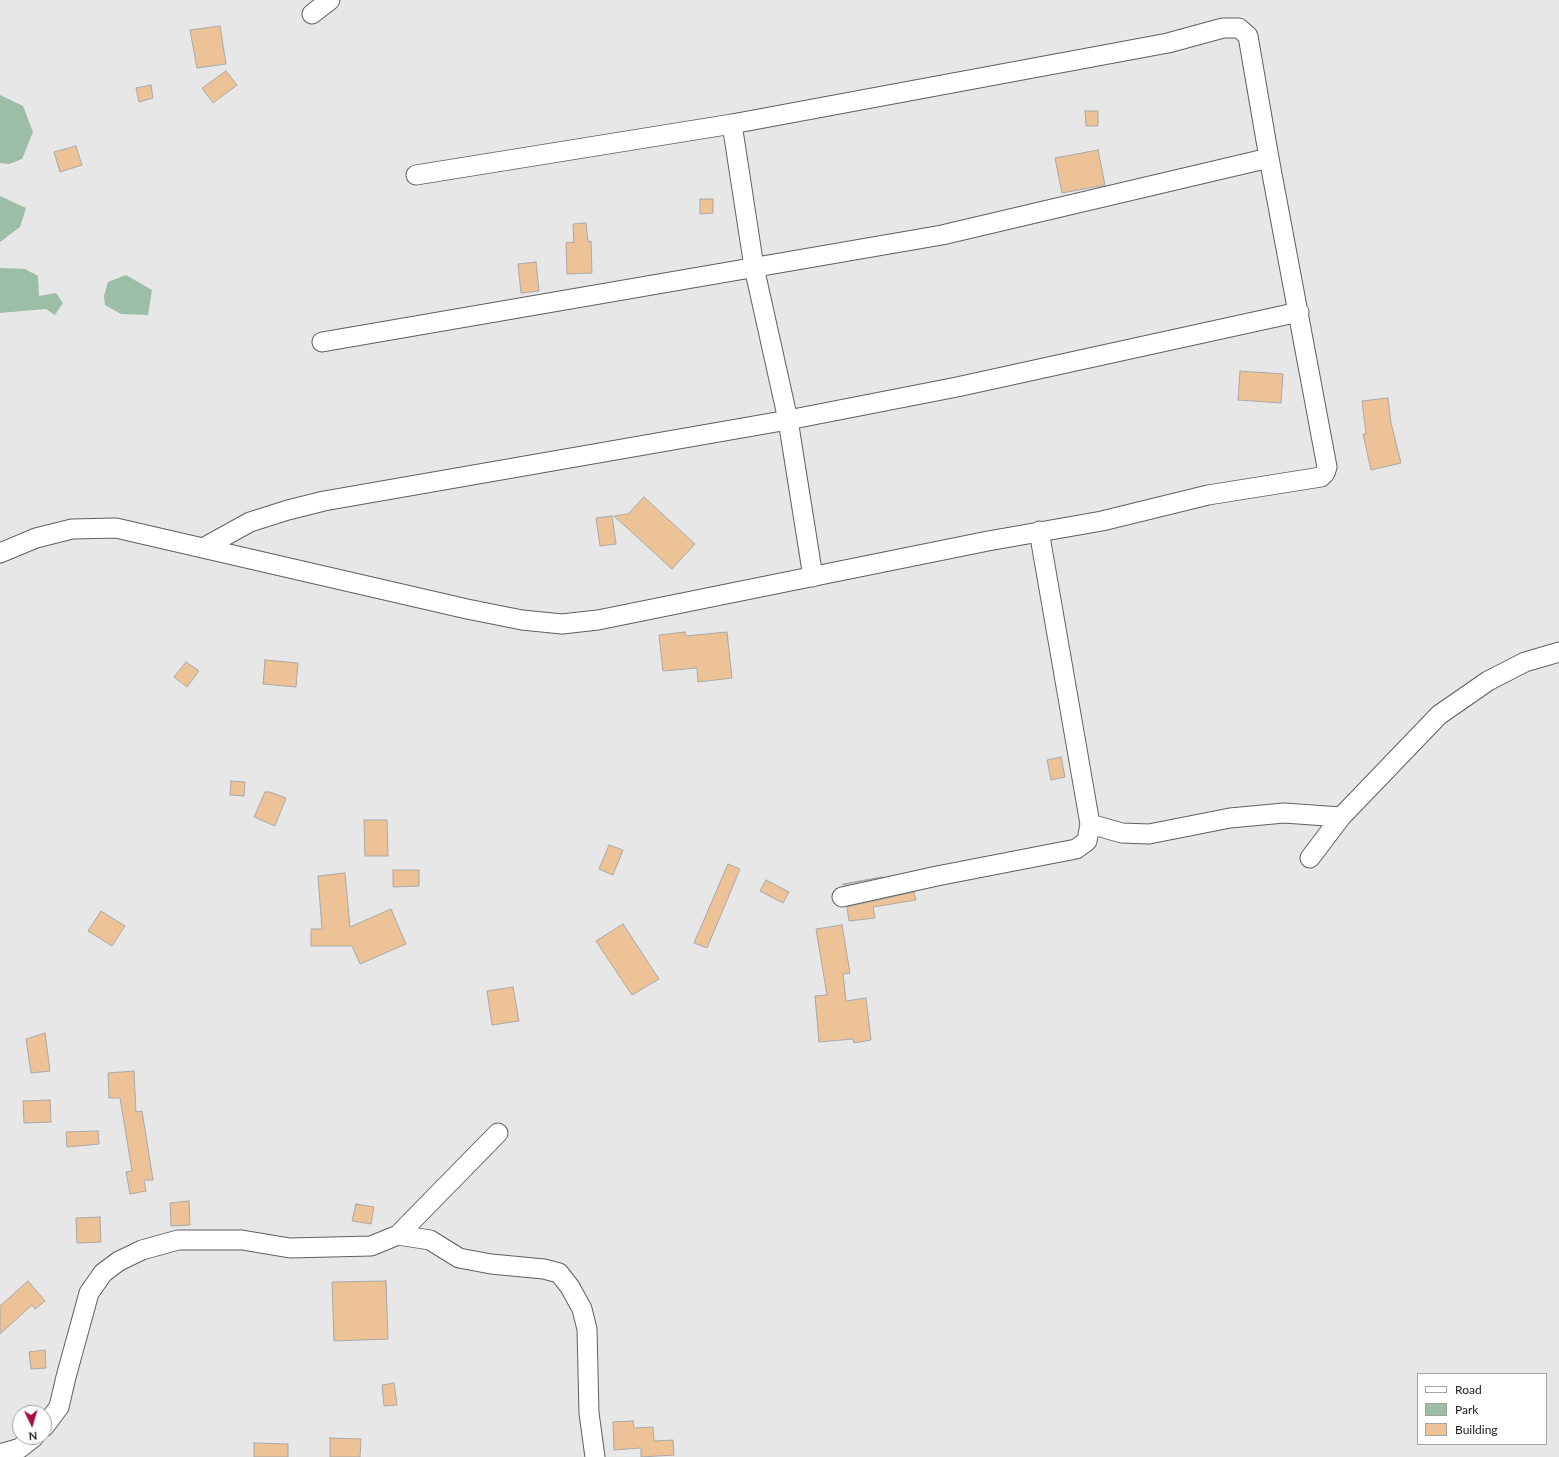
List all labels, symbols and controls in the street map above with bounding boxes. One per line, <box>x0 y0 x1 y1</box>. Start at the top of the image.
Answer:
legend <box>1417 1373 1547 1445</box>
text: Road <box>1455 1382 1482 1397</box>
text: Park <box>1455 1402 1478 1417</box>
north arrow <box>12 1405 52 1445</box>
text: Building <box>1455 1422 1498 1437</box>
text: N <box>28 1430 38 1443</box>

